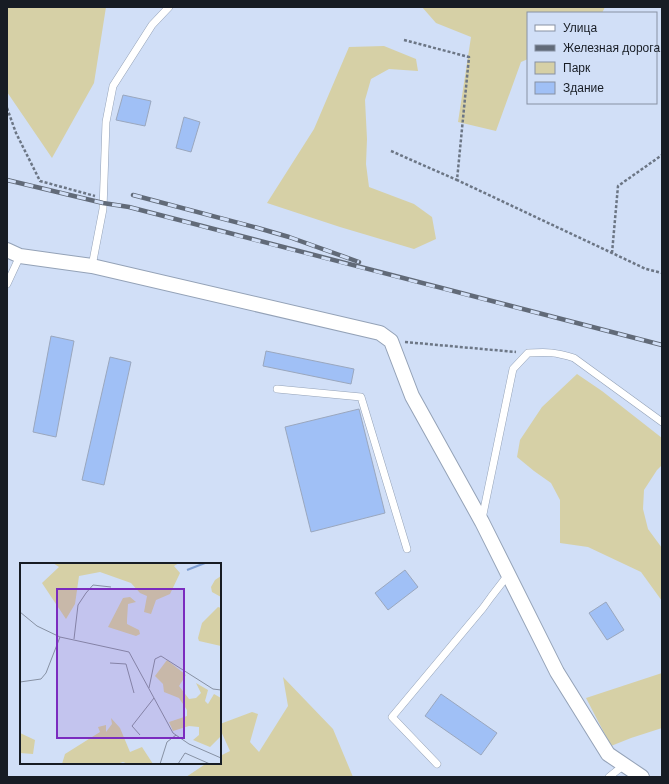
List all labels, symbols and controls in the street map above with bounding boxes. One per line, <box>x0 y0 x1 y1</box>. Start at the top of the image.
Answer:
legend <box>527 12 657 104</box>
text: Улица <box>563 21 597 35</box>
text: Железная дорога <box>563 41 660 55</box>
text: Парк <box>563 61 591 75</box>
text: Здание <box>563 81 604 95</box>
inset map <box>20 563 221 764</box>

